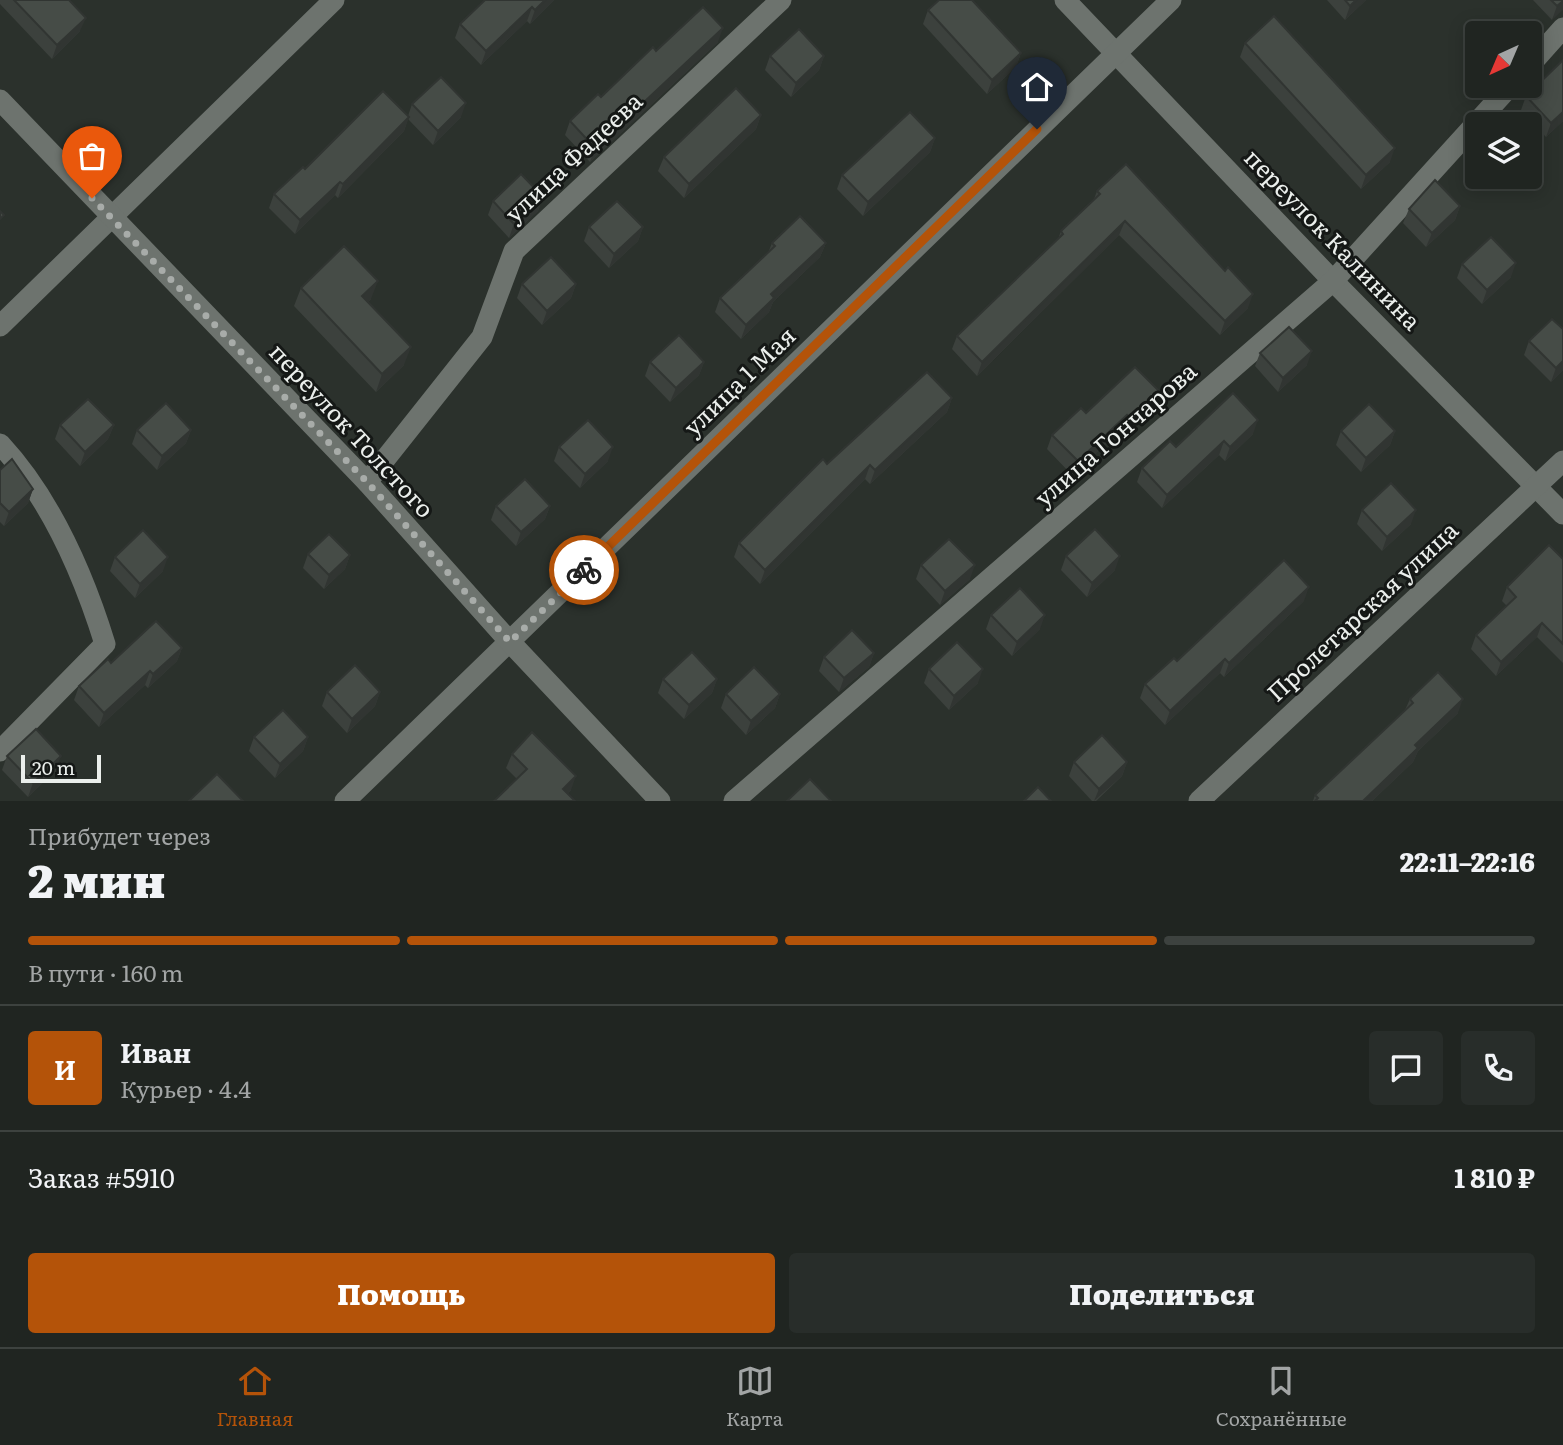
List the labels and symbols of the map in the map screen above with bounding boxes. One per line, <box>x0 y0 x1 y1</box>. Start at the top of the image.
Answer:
north arrow <box>1465 21 1542 98</box>
pin <box>1007 57 1067 129</box>
street label: улица Фадеева <box>496 83 649 229</box>
pin <box>62 126 122 198</box>
street label: переулок Калинина <box>1238 140 1430 337</box>
street label: улица 1 Мая <box>674 318 802 443</box>
street label: переулок Толстого <box>262 334 443 524</box>
street label: улица Гончарова <box>1026 353 1203 514</box>
street label: Пролетарская улица <box>1258 512 1465 708</box>
courier <box>549 535 619 605</box>
scale bar <box>21 752 102 784</box>

